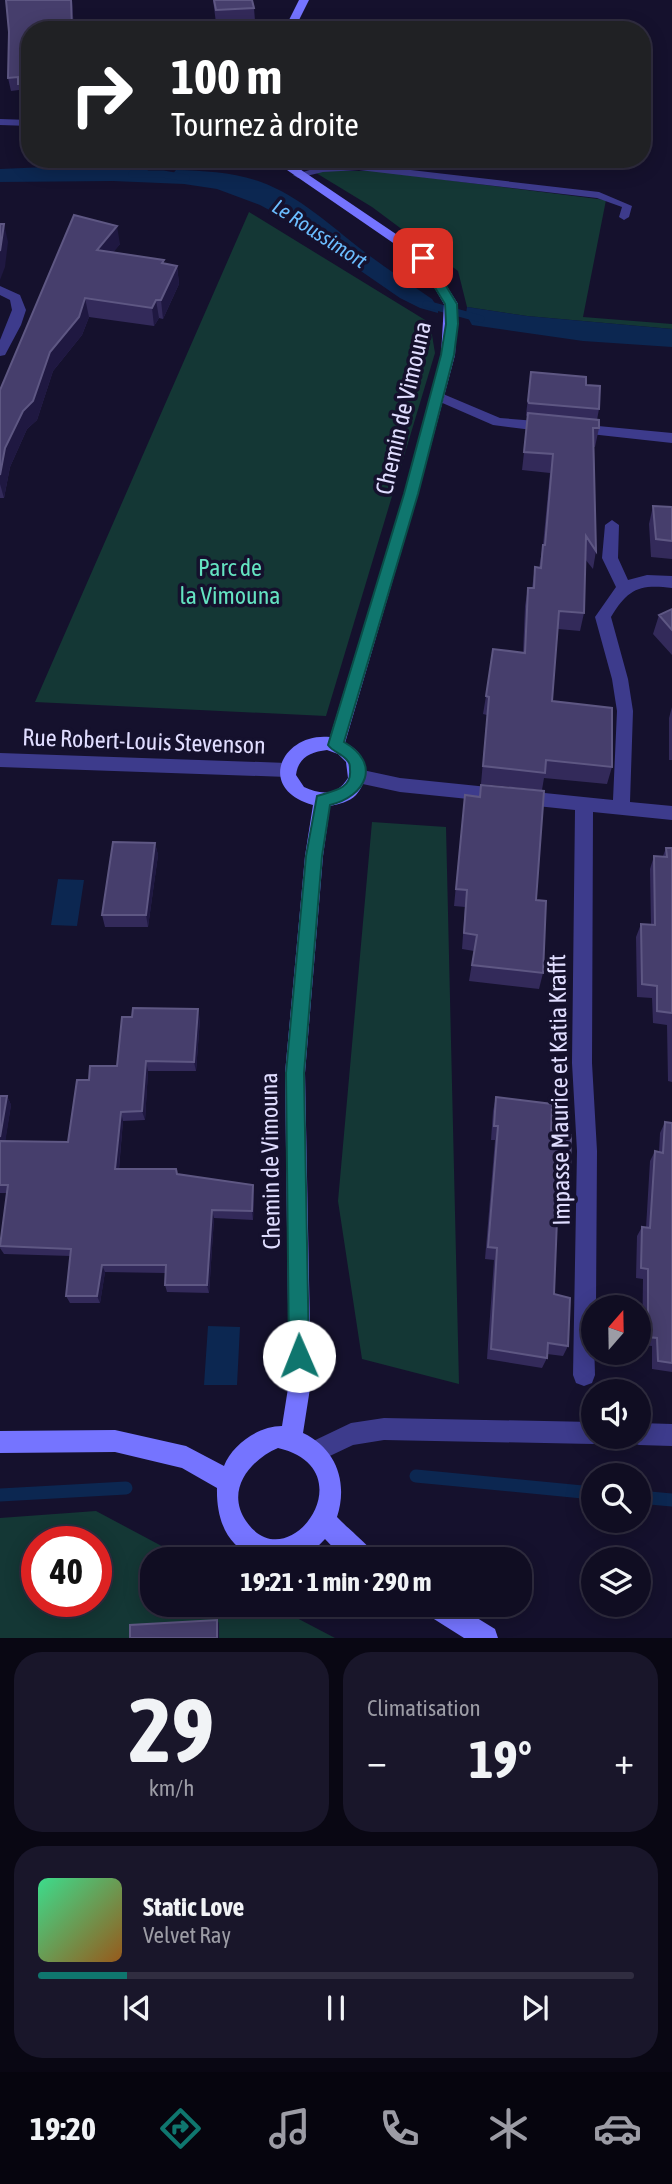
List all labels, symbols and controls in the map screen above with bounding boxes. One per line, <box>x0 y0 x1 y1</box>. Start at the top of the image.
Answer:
text: 100 m <box>171 48 282 104</box>
icon: right <box>56 49 147 140</box>
text: Tournez à droite <box>171 106 359 143</box>
water label: Le Roussimort <box>268 194 372 272</box>
pin <box>393 228 453 288</box>
icon: arrive <box>404 239 442 277</box>
street label: Chemin de Vimouna <box>370 319 436 497</box>
park label: Parc de la Vimouna <box>179 554 281 609</box>
street label: Rue Robert-Louis Stevenson <box>22 723 266 759</box>
street label: Impasse Maurice et Katia Krafft <box>543 954 575 1226</box>
street label: Chemin de Vimouna <box>255 1072 285 1250</box>
north arrow <box>581 1295 651 1365</box>
map controls <box>581 1295 651 1617</box>
position arrow <box>262 1319 336 1393</box>
button: sound <box>581 1379 651 1449</box>
button: search <box>581 1463 651 1533</box>
speed limit sign: 40 <box>21 1526 112 1617</box>
button: layers <box>581 1547 651 1617</box>
text: 19:21 · 1 min · 290 m <box>241 1567 431 1597</box>
text: 29 <box>129 1677 214 1781</box>
text: Climatisation <box>367 1695 481 1721</box>
text: 19° <box>469 1729 532 1789</box>
text: − <box>367 1739 387 1782</box>
text: + <box>614 1739 634 1782</box>
text: km/h <box>149 1775 194 1801</box>
text: Static Love <box>143 1892 244 1922</box>
text: Velvet Ray <box>143 1922 231 1948</box>
icon: previous <box>118 1989 156 2027</box>
icon: pause <box>317 1989 355 2027</box>
icon: next <box>516 1989 554 2027</box>
icon: directions <box>156 2104 205 2153</box>
icon: music <box>265 2104 314 2153</box>
icon: phone <box>375 2104 424 2153</box>
icon: climate <box>484 2104 533 2153</box>
icon: car <box>593 2104 642 2153</box>
text: 19:20 <box>30 2110 96 2147</box>

